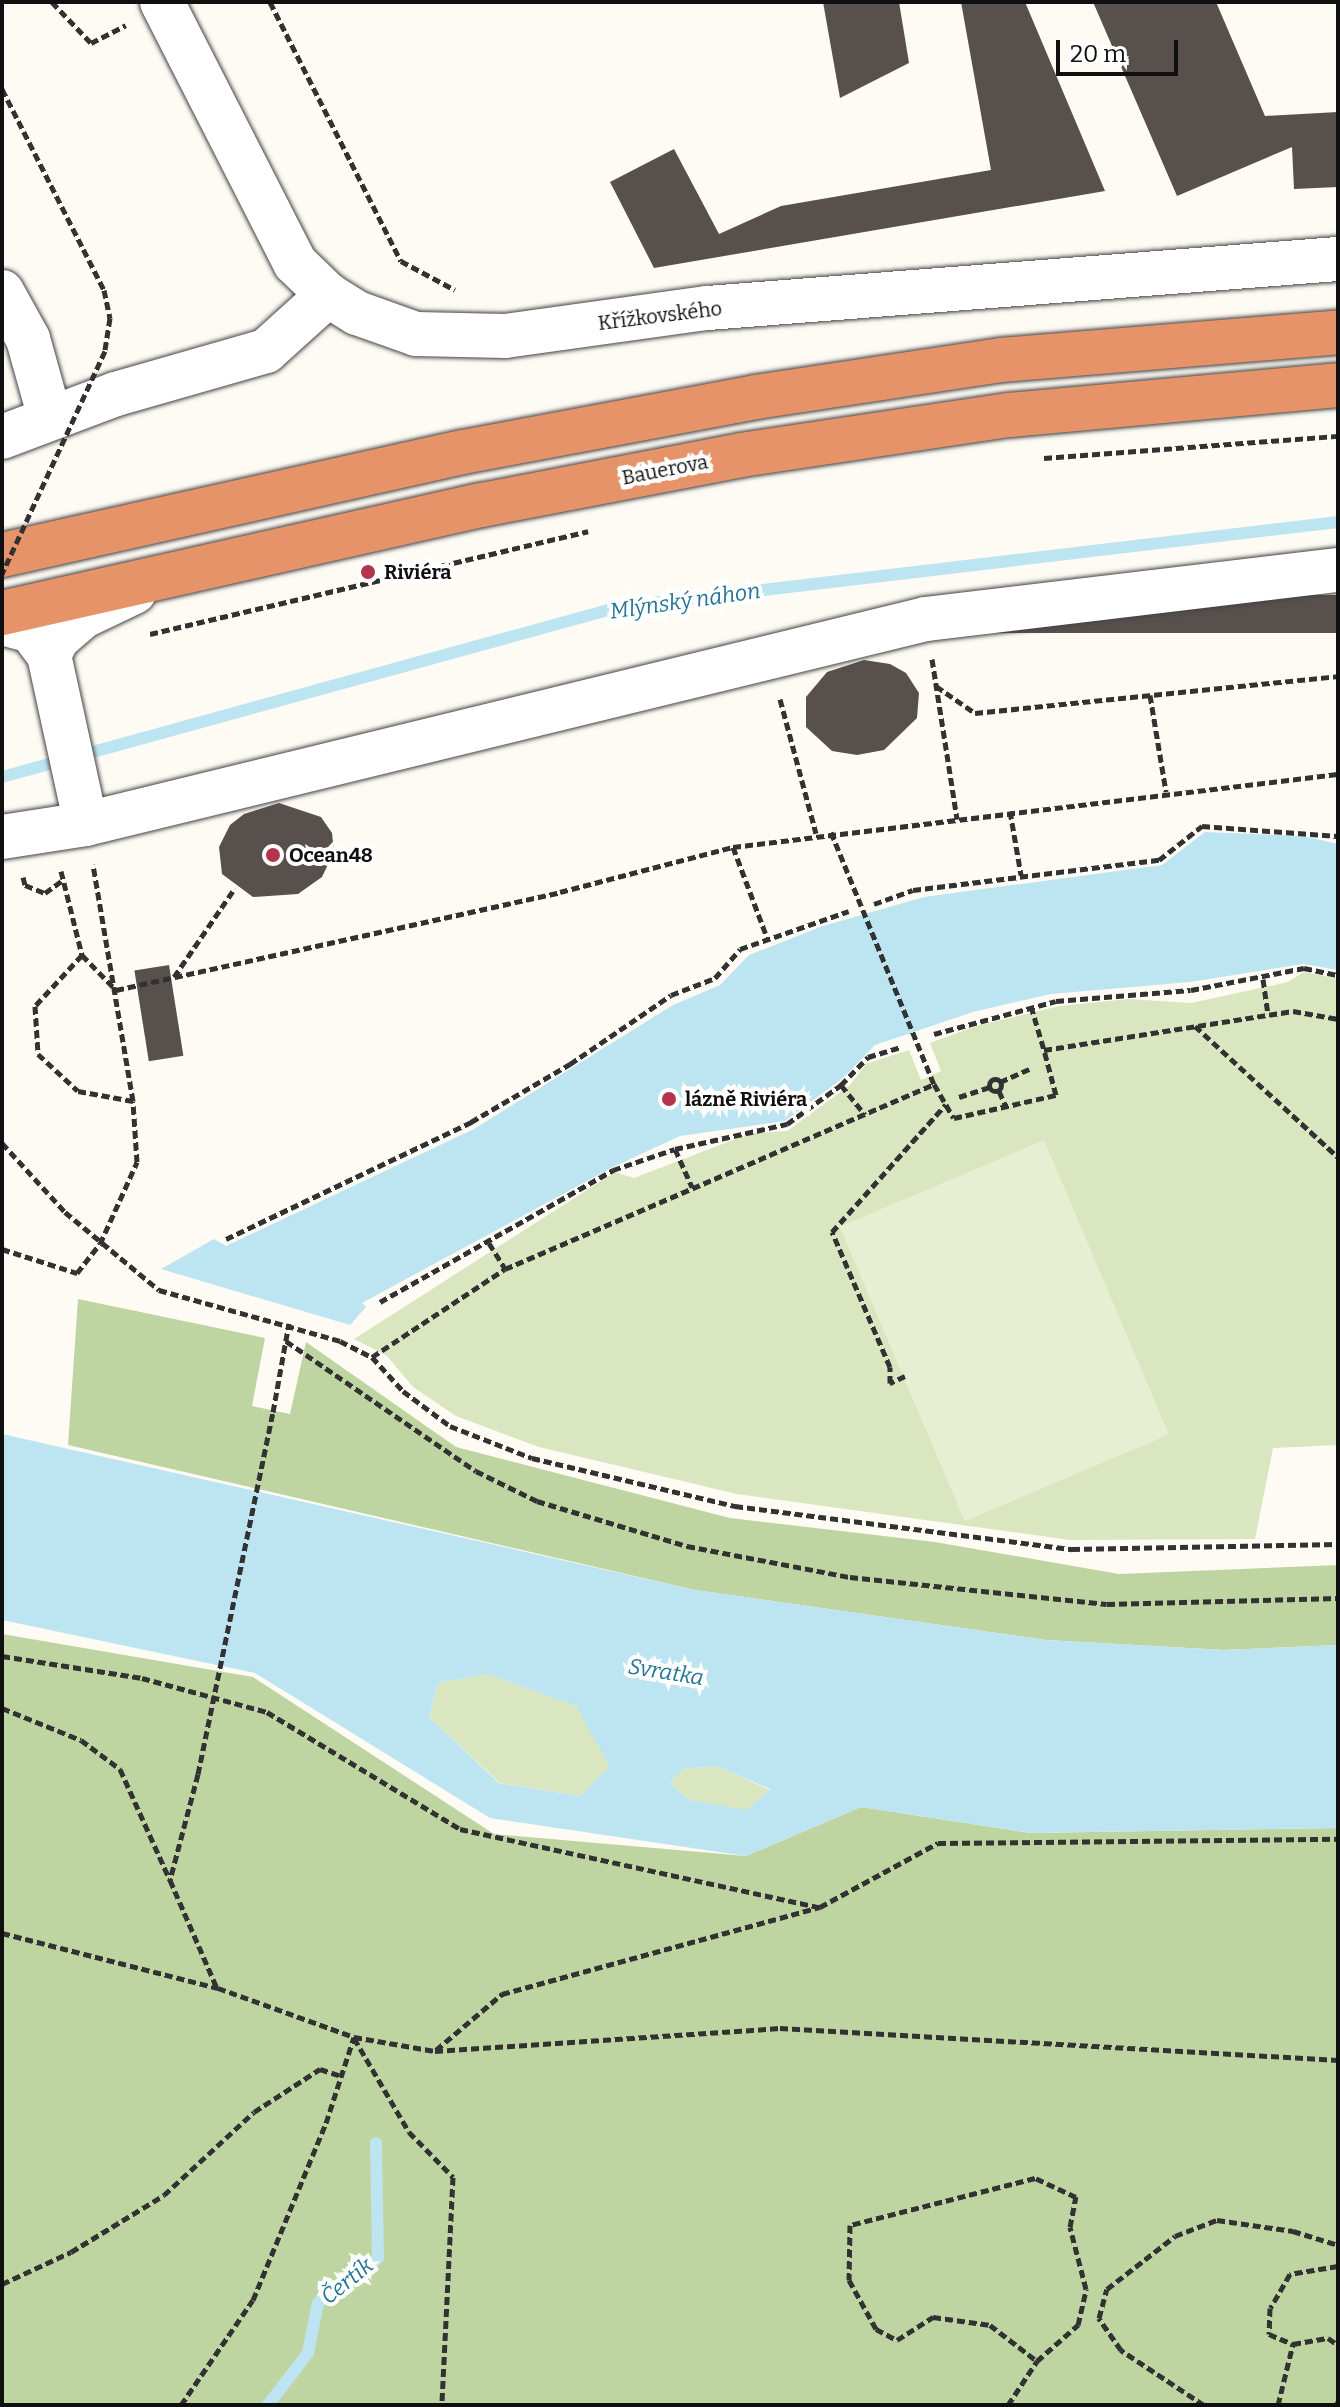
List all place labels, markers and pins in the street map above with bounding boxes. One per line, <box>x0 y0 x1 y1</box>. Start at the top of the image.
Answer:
place label: Riviéra <box>384 560 451 584</box>
marker: Riviéra <box>359 563 377 581</box>
place label: Ocean48 <box>289 843 373 867</box>
marker: Ocean48 <box>264 846 282 864</box>
place label: lázně Riviéra <box>685 1087 807 1111</box>
marker: lázně Riviéra <box>660 1090 678 1108</box>

